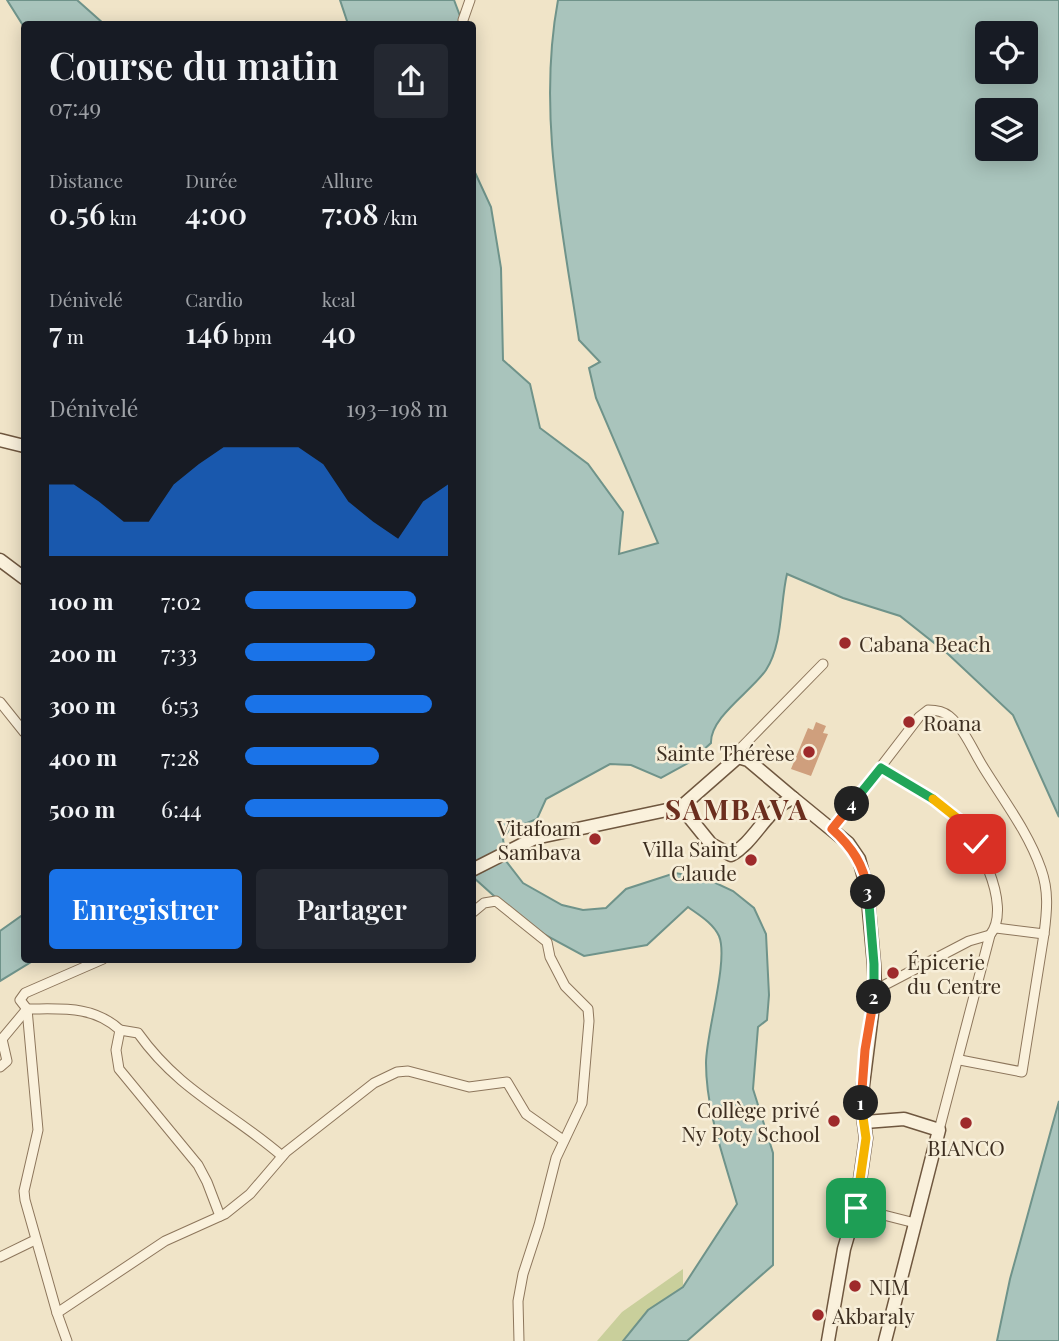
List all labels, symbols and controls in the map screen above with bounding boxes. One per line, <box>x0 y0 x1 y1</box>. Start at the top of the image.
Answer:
map controls <box>975 21 1038 161</box>
button: locate <box>975 21 1038 84</box>
text: Course du matin <box>49 39 339 90</box>
button: share <box>374 44 448 118</box>
text: 07:49 <box>49 91 101 122</box>
button: layers <box>975 98 1038 161</box>
text: Distance <box>49 167 123 193</box>
text: Durée <box>185 167 237 193</box>
text: Allure <box>322 167 373 193</box>
text: 0.56 <box>49 193 105 233</box>
text: 4:00 <box>185 193 247 233</box>
text: 7:08 <box>322 193 379 233</box>
text: km <box>105 204 137 230</box>
text: /km <box>379 204 418 230</box>
text: Dénivelé <box>49 286 123 312</box>
text: Cardio <box>185 286 243 312</box>
text: kcal <box>322 286 356 312</box>
text: 7 <box>49 312 62 352</box>
text: 146 <box>185 312 229 352</box>
text: 40 <box>322 312 356 352</box>
text: m <box>62 323 84 349</box>
text: bpm <box>229 323 272 349</box>
text: Dénivelé <box>49 392 138 423</box>
text: 193–198 m <box>346 392 448 423</box>
text: 100 m <box>49 585 114 616</box>
text: 7:02 <box>161 585 201 616</box>
place label: Cabana Beach <box>859 629 992 657</box>
marker: Cabana Beach <box>837 635 853 651</box>
text: 200 m <box>49 637 117 668</box>
text: 7:33 <box>161 637 197 668</box>
text: 300 m <box>49 689 116 720</box>
text: 6:53 <box>161 689 199 720</box>
place label: Roana <box>923 708 982 736</box>
marker: Roana <box>901 714 917 730</box>
place label: Sainte Thérèse <box>656 738 795 766</box>
text: 400 m <box>49 741 117 772</box>
text: 7:28 <box>161 741 199 772</box>
marker: Sainte Thérèse <box>801 744 817 760</box>
pin: 4 <box>834 786 870 822</box>
district label: SAMBAVA <box>665 790 809 827</box>
text: 4 <box>846 790 857 816</box>
text: 500 m <box>49 793 115 824</box>
text: 6:44 <box>161 793 202 824</box>
place label: Vitafoam Sambava <box>496 813 582 865</box>
pin <box>946 814 1006 874</box>
icon: check <box>957 825 995 863</box>
marker: Vitafoam Sambava <box>587 831 603 847</box>
place label: Villa Saint Claude <box>642 834 738 886</box>
marker: Villa Saint Claude <box>743 852 759 868</box>
button: Enregistrer <box>49 869 242 949</box>
button: Partager <box>256 869 448 949</box>
pin: 3 <box>850 874 886 910</box>
text: 3 <box>863 878 872 904</box>
place label: Épicerie du Centre <box>907 947 1001 999</box>
marker: Épicerie du Centre <box>885 965 901 981</box>
pin: 2 <box>856 979 892 1014</box>
text: 2 <box>869 983 878 1009</box>
pin: 1 <box>844 1086 878 1120</box>
text: 1 <box>857 1089 864 1115</box>
place label: Collège privé Ny Poty School <box>681 1095 820 1147</box>
marker: Collège privé Ny Poty School <box>826 1113 842 1129</box>
marker: BIANCO <box>958 1115 974 1131</box>
place label: BIANCO <box>927 1133 1005 1161</box>
pin <box>826 1178 886 1238</box>
icon: arrive <box>837 1189 875 1227</box>
place label: NIM <box>869 1272 909 1300</box>
marker: NIM <box>847 1278 863 1294</box>
place label: Akbaraly <box>831 1301 915 1329</box>
marker: Akbaraly <box>810 1307 826 1323</box>

